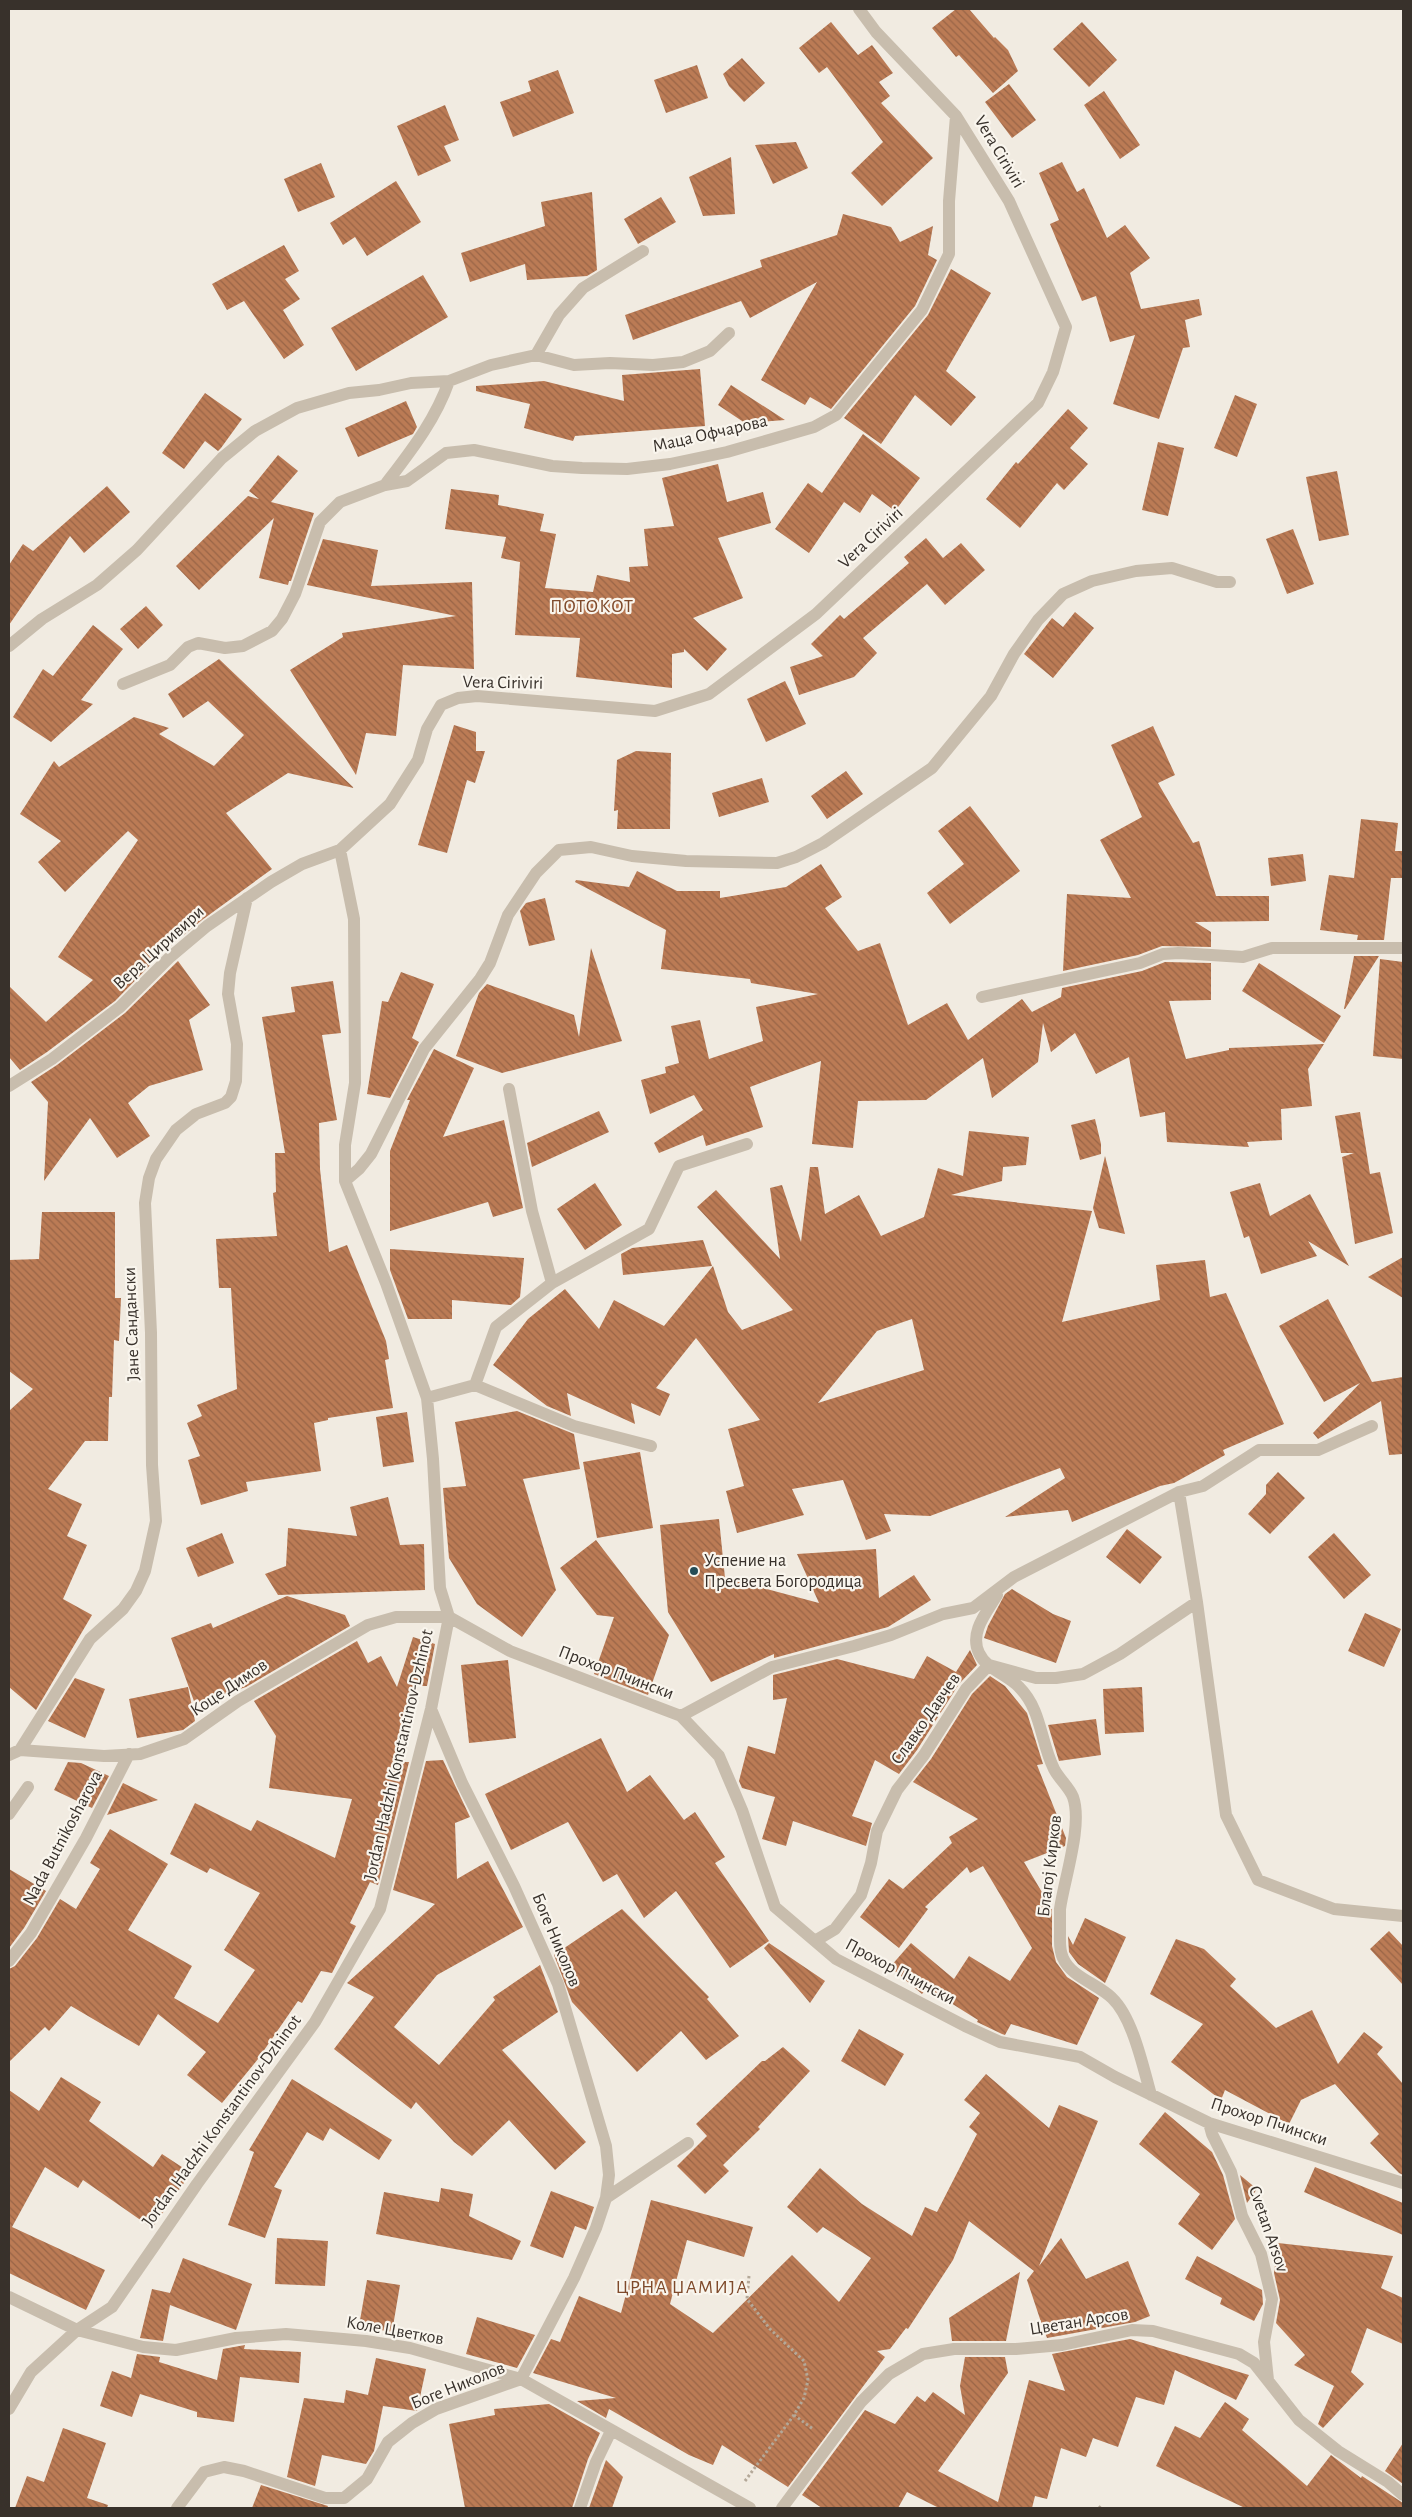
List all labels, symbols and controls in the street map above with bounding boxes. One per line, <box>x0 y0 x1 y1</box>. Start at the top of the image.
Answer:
street label: Vera Ciriviri <box>971 113 1027 191</box>
street label: Маца Офчарова <box>651 412 769 456</box>
street label: Vera Ciriviri <box>835 504 907 572</box>
district label: ПОТОКОТ <box>550 597 634 616</box>
street label: Vera Ciriviri <box>463 673 543 693</box>
street label: Вера Циривири <box>110 903 208 993</box>
street label: Јане Сандански <box>121 1267 143 1381</box>
place label: Успение на Пресвета Богородица <box>704 1552 862 1591</box>
marker: Успение на Пресвета Богородица <box>688 1565 700 1577</box>
street label: Jordan Hadzhi Konstantinov-Dzhinot <box>361 1628 437 1882</box>
street label: Прохор Пчински <box>556 1643 676 1703</box>
street label: Коце Димов <box>187 1656 271 1720</box>
street label: Славко Давчев <box>888 1670 964 1768</box>
street label: Nada Butnikosharova <box>20 1768 106 1908</box>
street label: Благој Кирков <box>1035 1814 1065 1918</box>
street label: Боге Николов <box>528 1891 584 1989</box>
street label: Прохор Пчински <box>842 1935 958 2009</box>
street label: Jordan Hadzhi Konstantinov-Dzhinot <box>139 2012 305 2230</box>
street label: Прохор Пчински <box>1208 2095 1330 2149</box>
street label: Cvetan Arsov <box>1245 2184 1291 2275</box>
district label: ЦРНА ЏАМИЈА <box>616 2278 748 2297</box>
street label: Цветан Арсов <box>1028 2305 1130 2339</box>
street label: Коле Цветков <box>345 2314 445 2348</box>
street label: Боге Николов <box>408 2359 508 2413</box>

